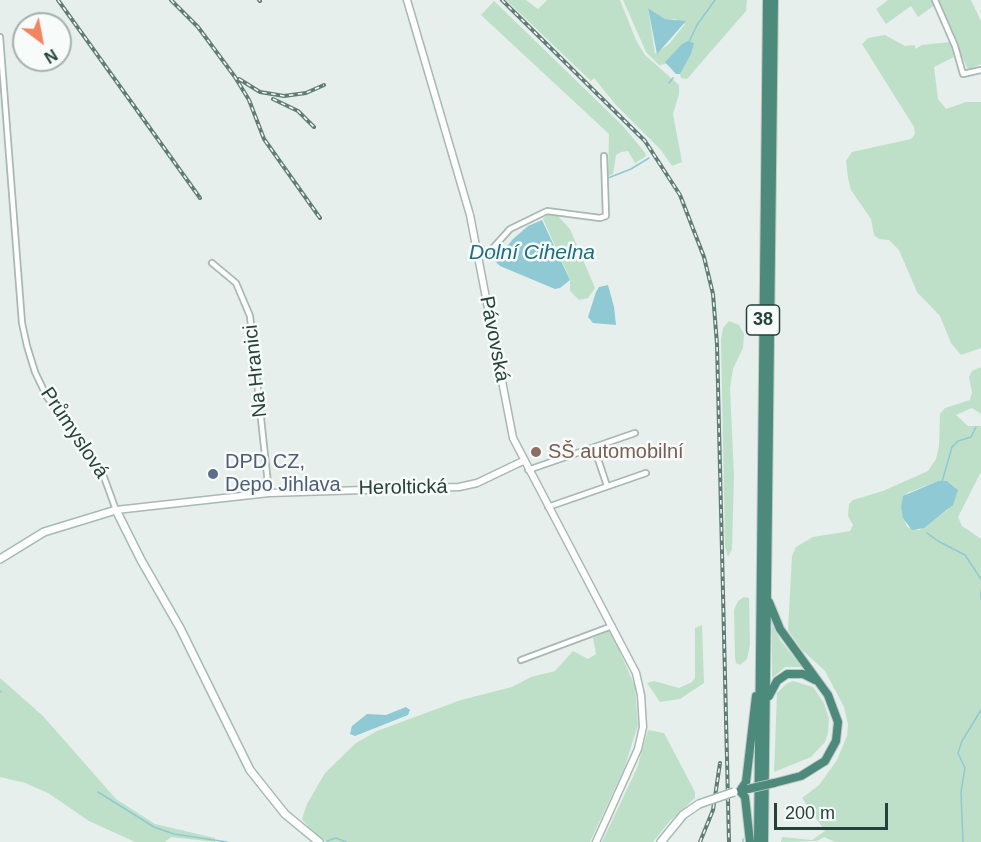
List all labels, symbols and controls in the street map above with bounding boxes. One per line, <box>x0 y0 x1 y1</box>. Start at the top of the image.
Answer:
north arrow <box>12 12 72 72</box>
text: N <box>41 46 60 66</box>
water label: Dolní Cihelna <box>469 240 595 266</box>
street label: Pávovská <box>474 294 514 384</box>
road number: 38 <box>746 305 780 335</box>
street label: Na Hranici <box>239 323 273 419</box>
street label: Průmyslová <box>35 383 113 483</box>
place label: SŠ automobilní <box>548 440 684 464</box>
marker: SŠ automobilní <box>529 445 543 459</box>
place label: DPD CZ, Depo Jihlava <box>225 450 341 497</box>
marker: DPD CZ, Depo Jihlava <box>206 467 220 481</box>
street label: Heroltická <box>358 475 448 501</box>
scale bar <box>777 791 891 829</box>
text: 200 m <box>785 803 835 823</box>

